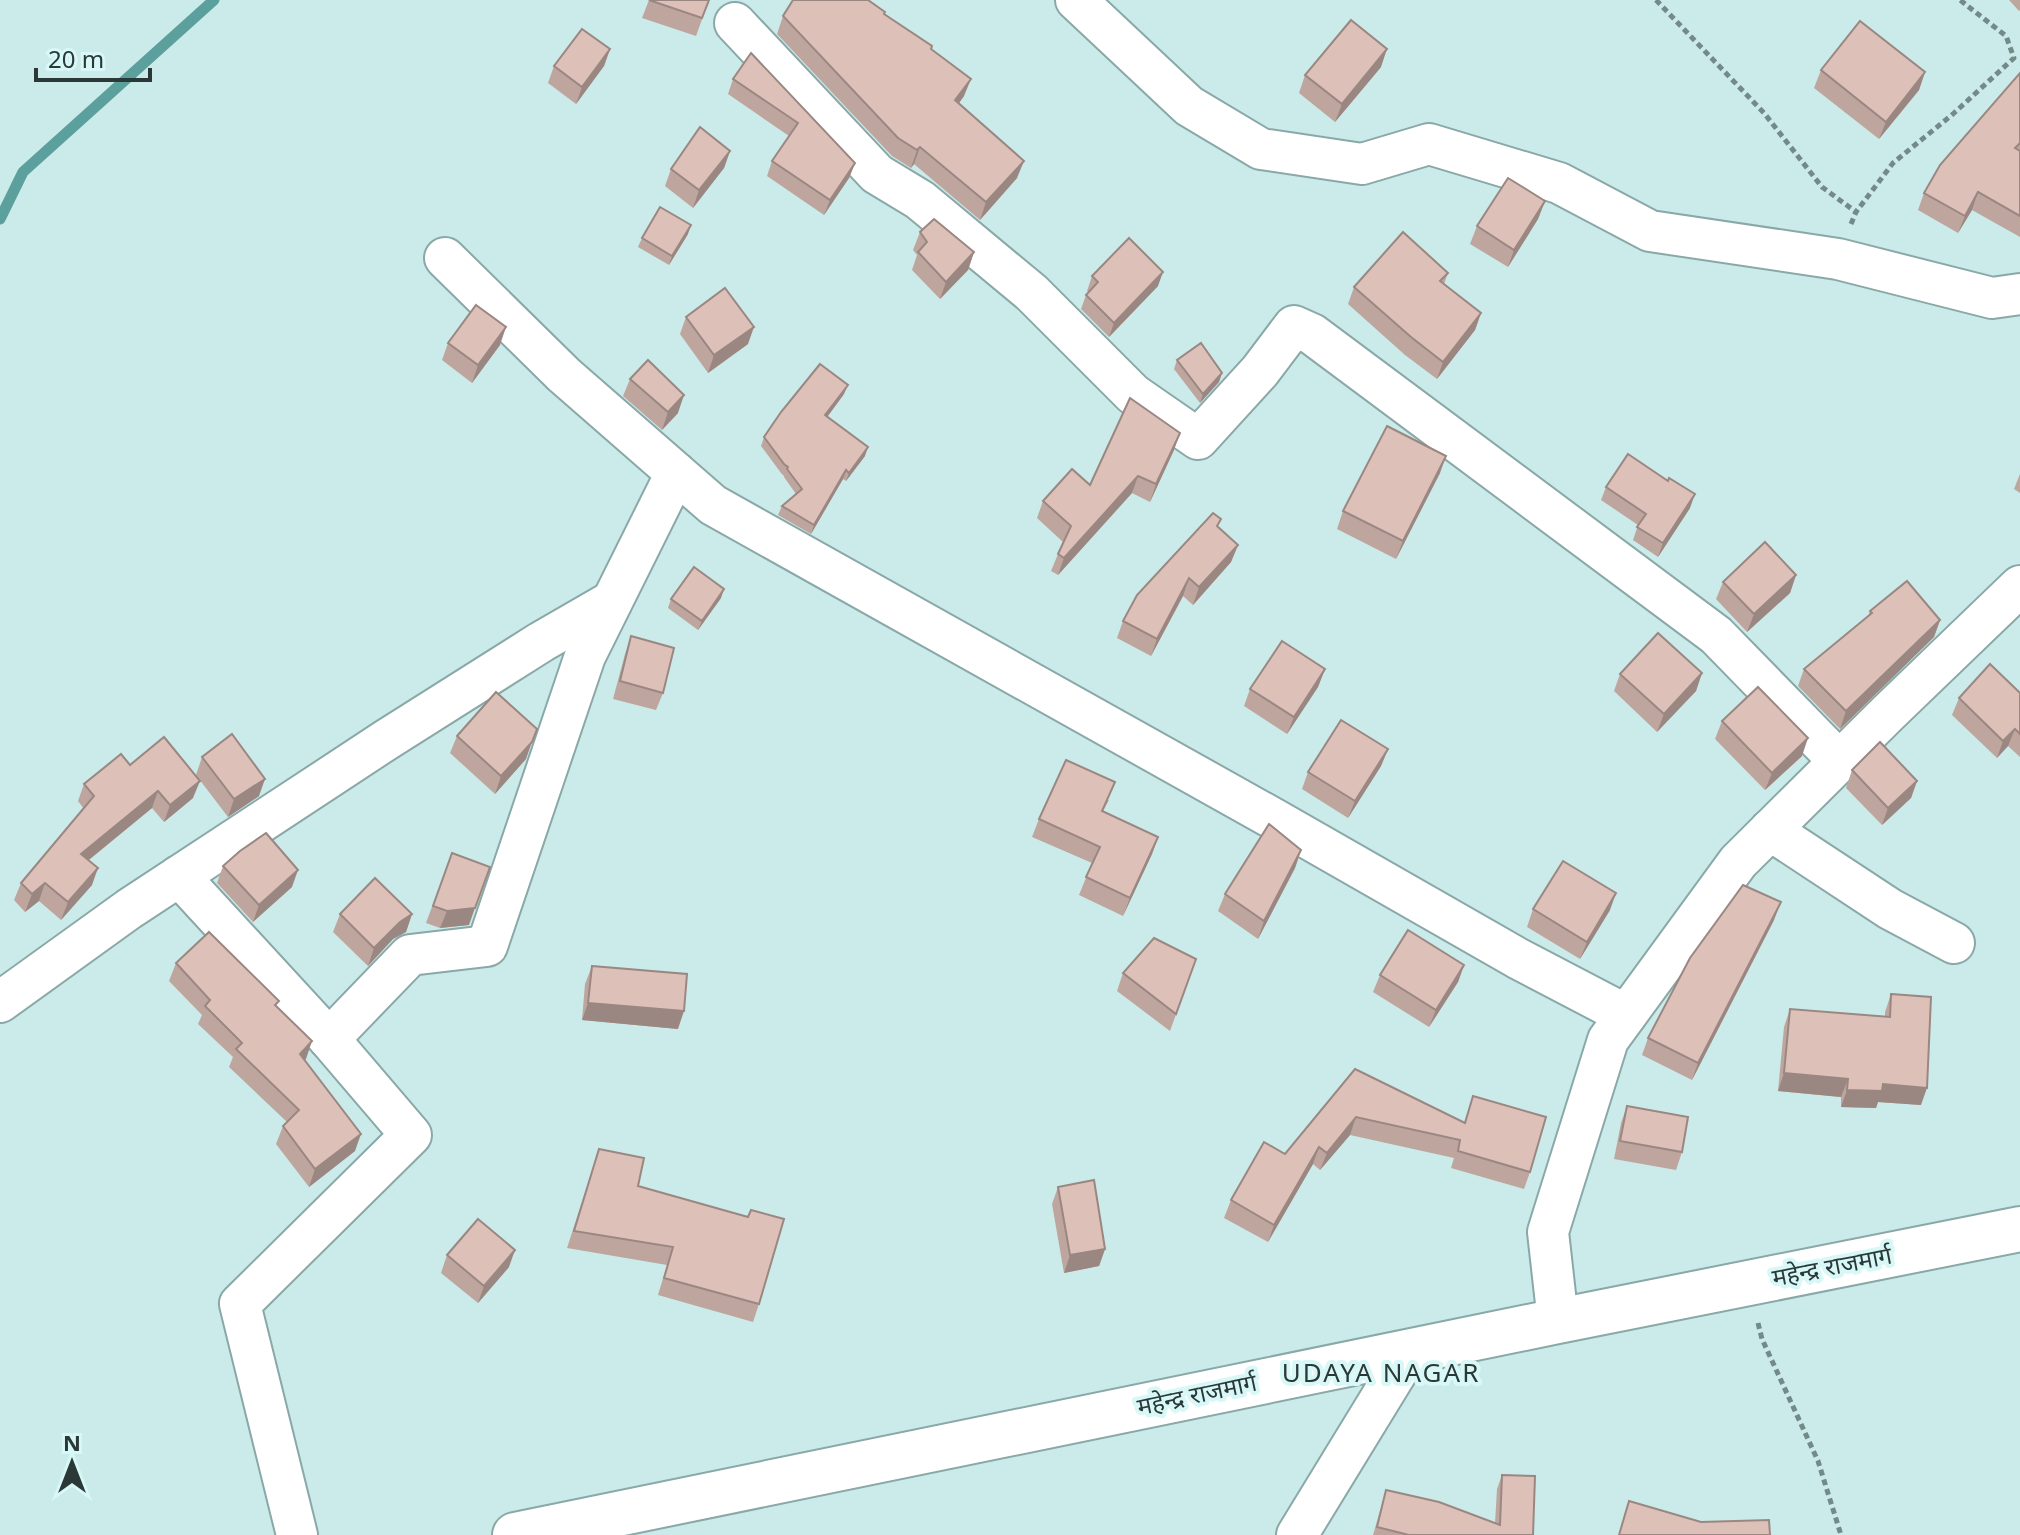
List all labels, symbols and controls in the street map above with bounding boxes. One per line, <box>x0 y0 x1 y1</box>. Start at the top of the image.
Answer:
scale bar <box>36 32 150 82</box>
text: 20 m <box>48 42 104 75</box>
street label: महेन्द्र राजमार्ग <box>1769 1238 1895 1293</box>
district label: UDAYA NAGAR <box>1282 1354 1480 1390</box>
street label: महेन्द्र राजमार्ग <box>1134 1365 1260 1422</box>
north arrow <box>32 1423 112 1503</box>
text: N <box>63 1427 81 1457</box>

